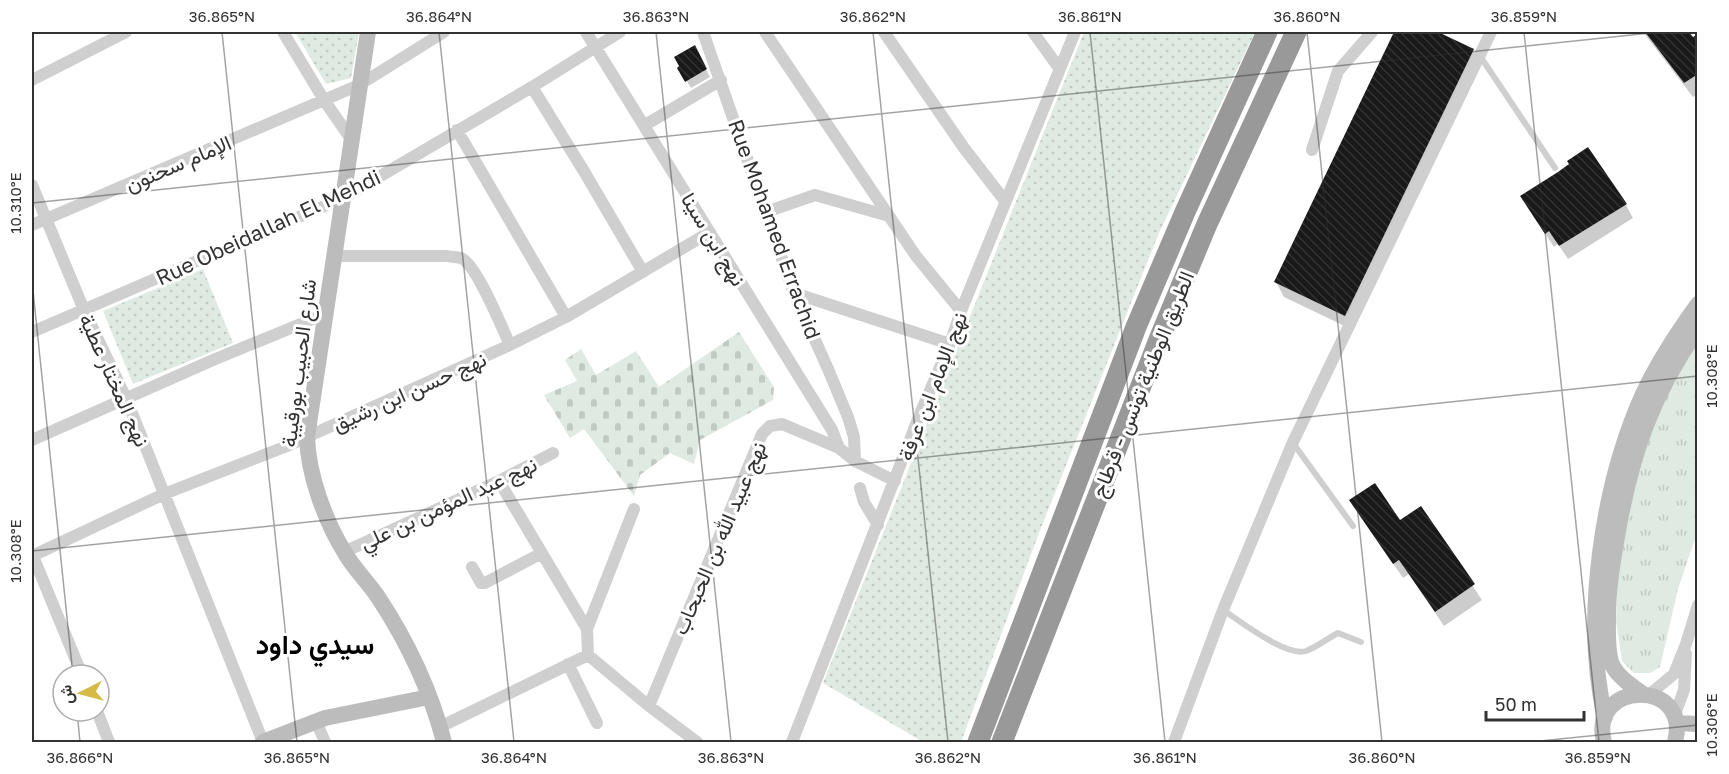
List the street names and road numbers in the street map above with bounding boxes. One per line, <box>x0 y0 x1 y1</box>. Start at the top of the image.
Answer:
street label: Rue Mohamed Errachid <box>723 115 827 343</box>
street label: الإمام سحنون <box>121 129 236 199</box>
street label: Rue Obeidallah El Mehdi <box>151 163 385 291</box>
street label: نهج ابن سينا <box>674 188 752 291</box>
street label: الطريق الوطنية تونس - قرطاج <box>1085 267 1201 502</box>
street label: شارع الحبيب بورقيبة <box>275 278 323 449</box>
street label: نهج الإمام ابن عرفة <box>892 308 974 465</box>
street label: نهج المختار عطية <box>72 309 156 451</box>
street label: نهج حسن ابن رشيق <box>328 345 491 438</box>
street label: نهج عبيد الله بن الحبحاب <box>667 437 773 639</box>
street label: نهج عبد المؤمن بن علي <box>355 451 543 560</box>

